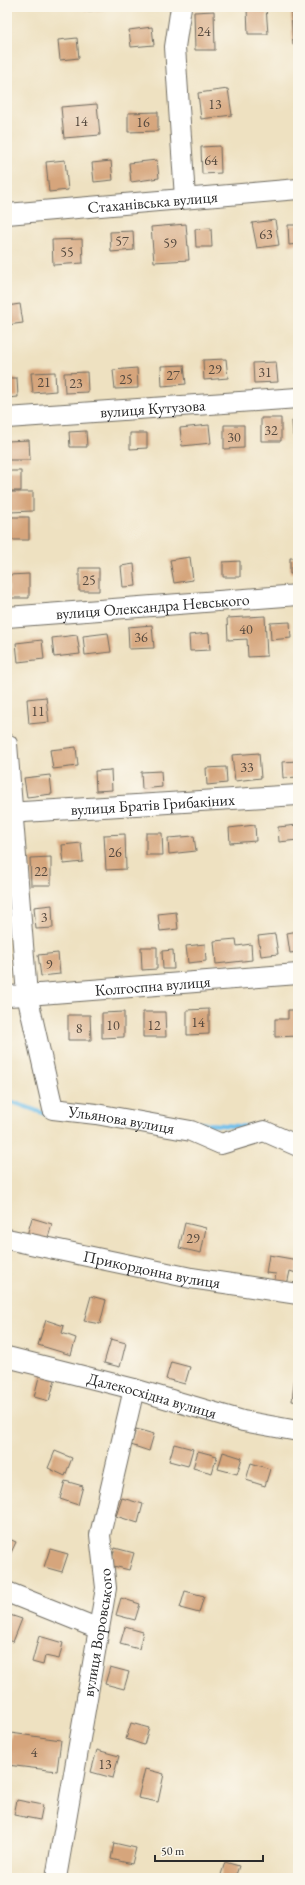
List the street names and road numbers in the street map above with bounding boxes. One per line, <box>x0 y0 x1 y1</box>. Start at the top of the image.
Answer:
street label: Стаханівська вулиця <box>86 185 218 218</box>
street label: вулиця Кутузова <box>99 394 207 422</box>
street label: вулиця Олександра Невського <box>55 588 250 624</box>
street label: вулиця Братів Грибакіних <box>70 788 236 820</box>
street label: Колгоспна вулиця <box>94 970 211 1000</box>
street label: Ульянова вулиця <box>66 1100 176 1138</box>
street label: Прикордонна вулиця <box>81 1245 222 1293</box>
street label: Далекосхідна вулиця <box>85 1367 219 1423</box>
street label: вулиця Воровського <box>77 1567 117 1698</box>

